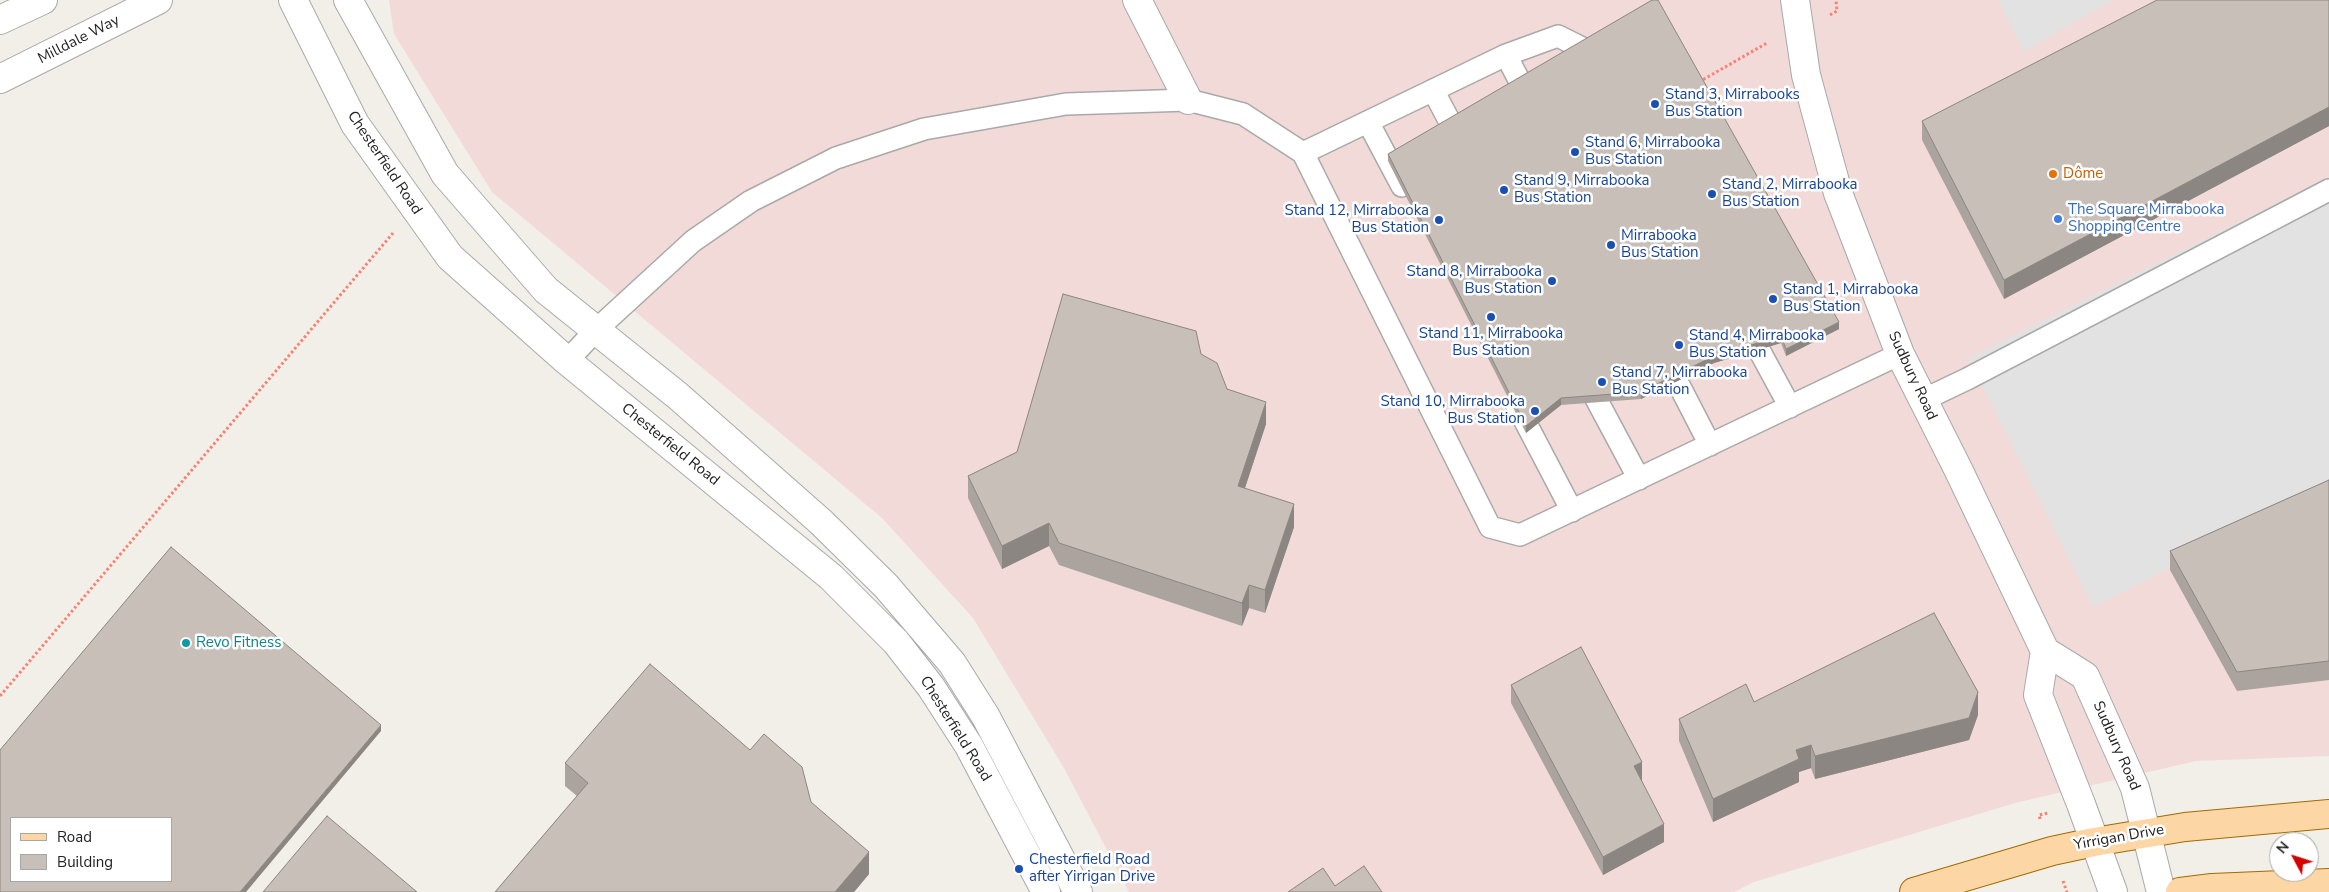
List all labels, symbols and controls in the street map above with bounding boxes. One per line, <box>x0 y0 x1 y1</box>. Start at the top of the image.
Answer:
street label: Milldale Way <box>35 12 123 68</box>
place label: Stand 3, Mirrabooks Bus Station <box>1665 86 1800 121</box>
marker: Stand 3, Mirrabooks Bus Station <box>1649 98 1661 110</box>
street label: Chesterfield Road <box>343 108 425 218</box>
place label: Stand 6, Mirrabooka Bus Station <box>1585 134 1721 169</box>
marker: Stand 6, Mirrabooka Bus Station <box>1569 146 1581 158</box>
place label: Dôme <box>2063 165 2103 183</box>
marker: Dôme <box>2047 168 2059 180</box>
place label: Stand 9, Mirrabooka Bus Station <box>1514 172 1650 207</box>
place label: Stand 2, Mirrabooka Bus Station <box>1722 176 1858 211</box>
marker: Stand 9, Mirrabooka Bus Station <box>1498 184 1510 196</box>
marker: Stand 2, Mirrabooka Bus Station <box>1706 188 1718 200</box>
place label: The Square Mirrabooka Shopping Centre <box>2068 201 2225 236</box>
place label: Stand 12, Mirrabooka Bus Station <box>1284 202 1429 237</box>
marker: The Square Mirrabooka Shopping Centre <box>2052 213 2064 225</box>
marker: Stand 12, Mirrabooka Bus Station <box>1433 214 1445 226</box>
place label: Mirrabooka Bus Station <box>1621 227 1699 262</box>
marker: Mirrabooka Bus Station <box>1605 239 1617 251</box>
place label: Stand 8, Mirrabooka Bus Station <box>1406 263 1542 298</box>
marker: Stand 8, Mirrabooka Bus Station <box>1546 275 1558 287</box>
place label: Stand 1, Mirrabooka Bus Station <box>1783 281 1919 316</box>
marker: Stand 1, Mirrabooka Bus Station <box>1767 293 1779 305</box>
marker: Stand 11, Mirrabooka Bus Station <box>1485 311 1497 323</box>
place label: Stand 11, Mirrabooka Bus Station <box>1419 325 1563 360</box>
place label: Stand 4, Mirrabooka Bus Station <box>1689 327 1825 362</box>
street label: Sudbury Road <box>1884 329 1940 423</box>
marker: Stand 4, Mirrabooka Bus Station <box>1673 339 1685 351</box>
place label: Stand 7, Mirrabooka Bus Station <box>1612 364 1748 399</box>
marker: Stand 7, Mirrabooka Bus Station <box>1596 376 1608 388</box>
place label: Stand 10, Mirrabooka Bus Station <box>1380 393 1525 428</box>
street label: Chesterfield Road <box>617 400 723 490</box>
marker: Stand 10, Mirrabooka Bus Station <box>1529 405 1541 417</box>
place label: Revo Fitness <box>196 634 281 652</box>
marker: Revo Fitness <box>180 637 192 649</box>
street label: Chesterfield Road <box>915 673 995 785</box>
street label: Sudbury Road <box>2088 699 2144 793</box>
legend <box>10 817 172 882</box>
street label: Yirrigan Drive <box>2072 821 2166 855</box>
text: Road <box>57 827 92 847</box>
north arrow <box>2269 832 2319 882</box>
text: N <box>2272 838 2294 858</box>
place label: Chesterfield Road after Yirrigan Drive <box>1029 851 1155 886</box>
text: Building <box>57 852 113 872</box>
marker: Chesterfield Road after Yirrigan Drive <box>1013 863 1025 875</box>

